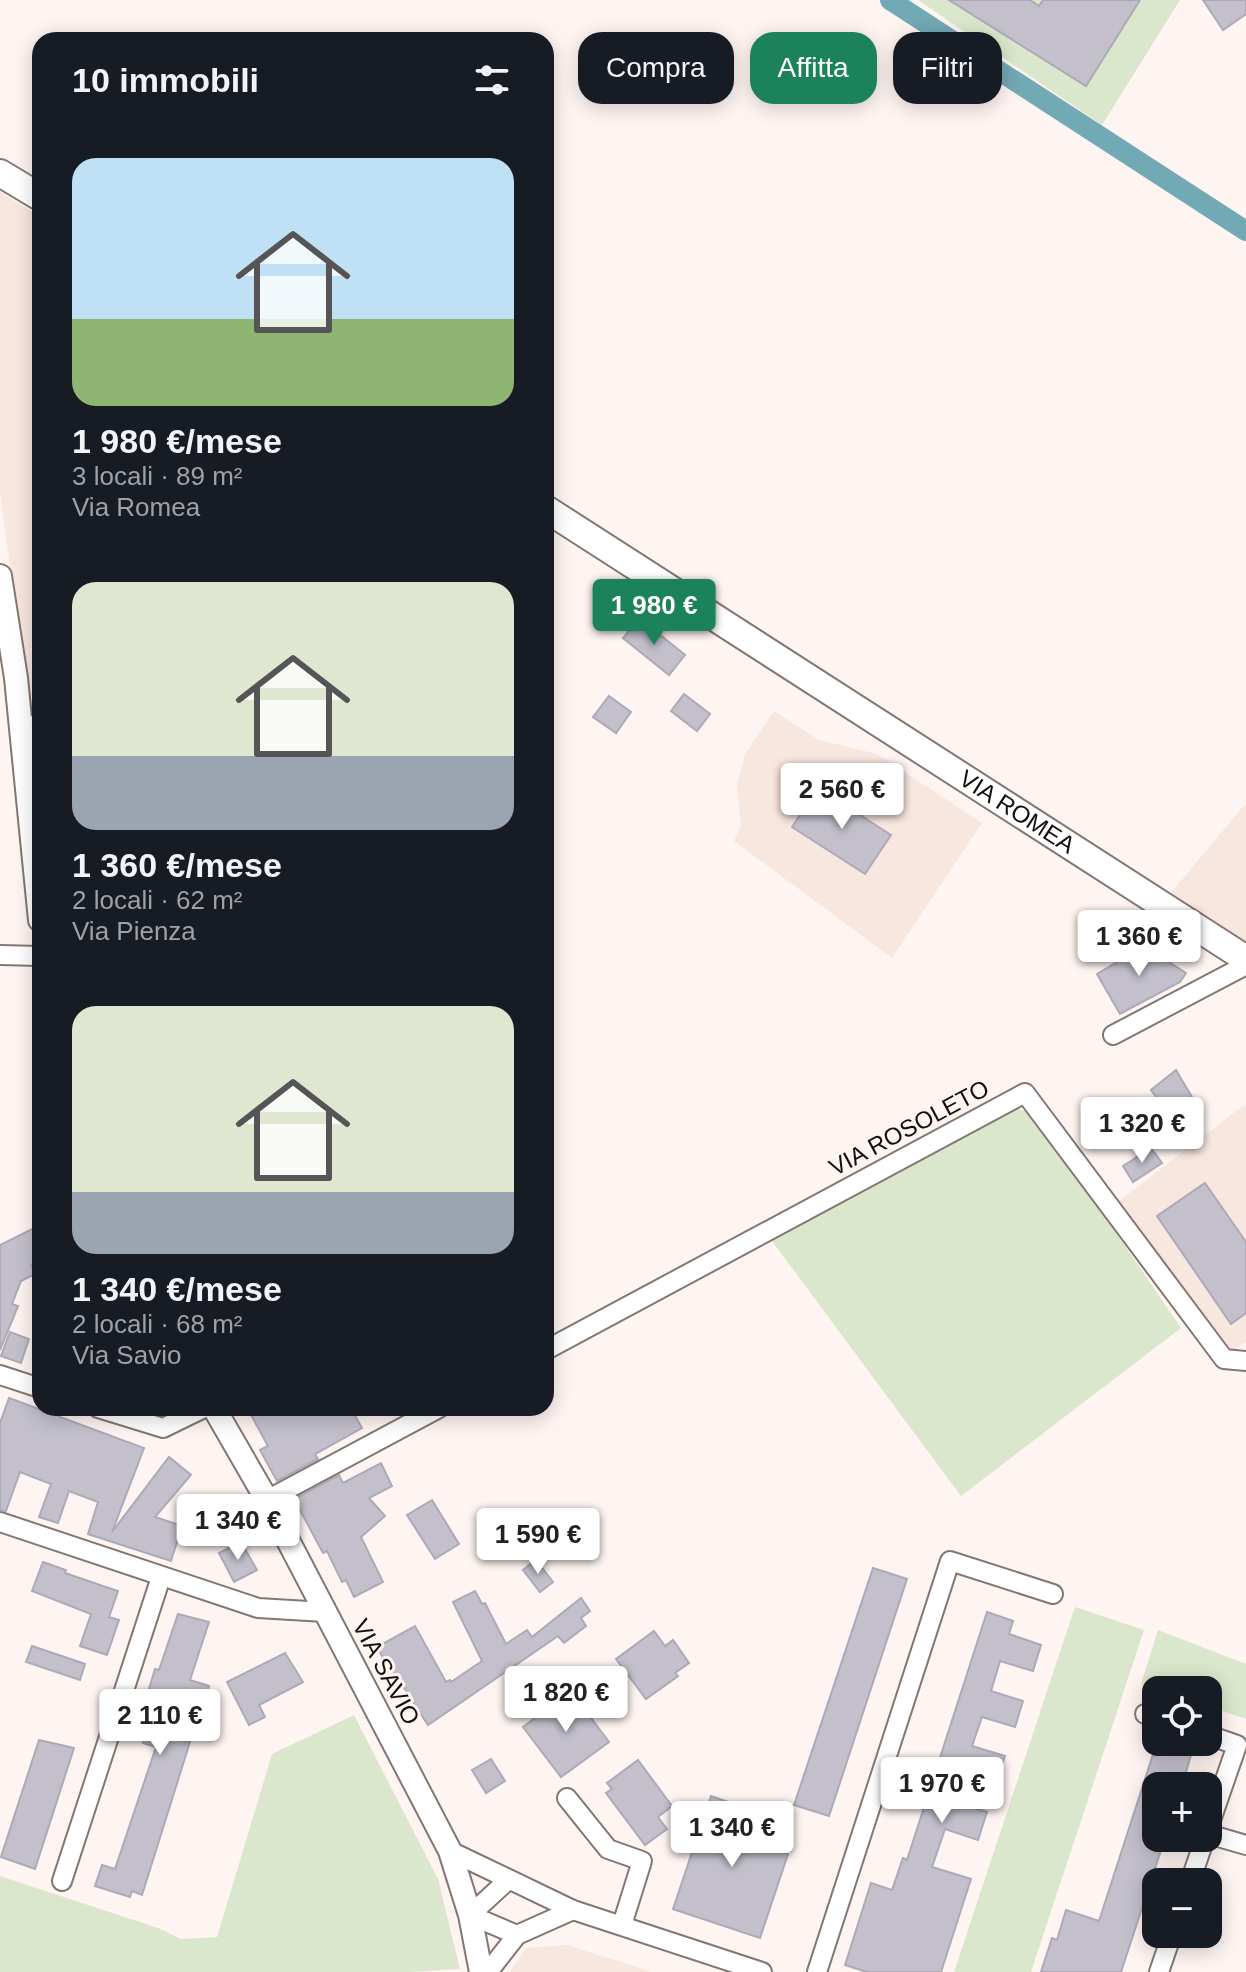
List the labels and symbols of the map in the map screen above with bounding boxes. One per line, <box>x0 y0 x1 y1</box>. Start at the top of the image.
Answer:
pin: 1 980 € <box>580 579 728 647</box>
pin: 2 560 € <box>768 763 916 831</box>
street label: VIA ROMEA <box>954 764 1080 858</box>
pin: 1 360 € <box>1065 910 1213 978</box>
street label: VIA ROSOLETO <box>824 1074 993 1181</box>
pin: 1 320 € <box>1068 1097 1216 1165</box>
pin: 1 340 € <box>164 1494 312 1562</box>
pin: 1 590 € <box>464 1508 612 1576</box>
street label: VIA SAVIO <box>347 1614 425 1729</box>
pin: 1 820 € <box>492 1666 640 1734</box>
pin: 2 110 € <box>86 1689 234 1757</box>
pin: 1 970 € <box>868 1757 1016 1825</box>
pin: 1 340 € <box>658 1801 806 1869</box>

